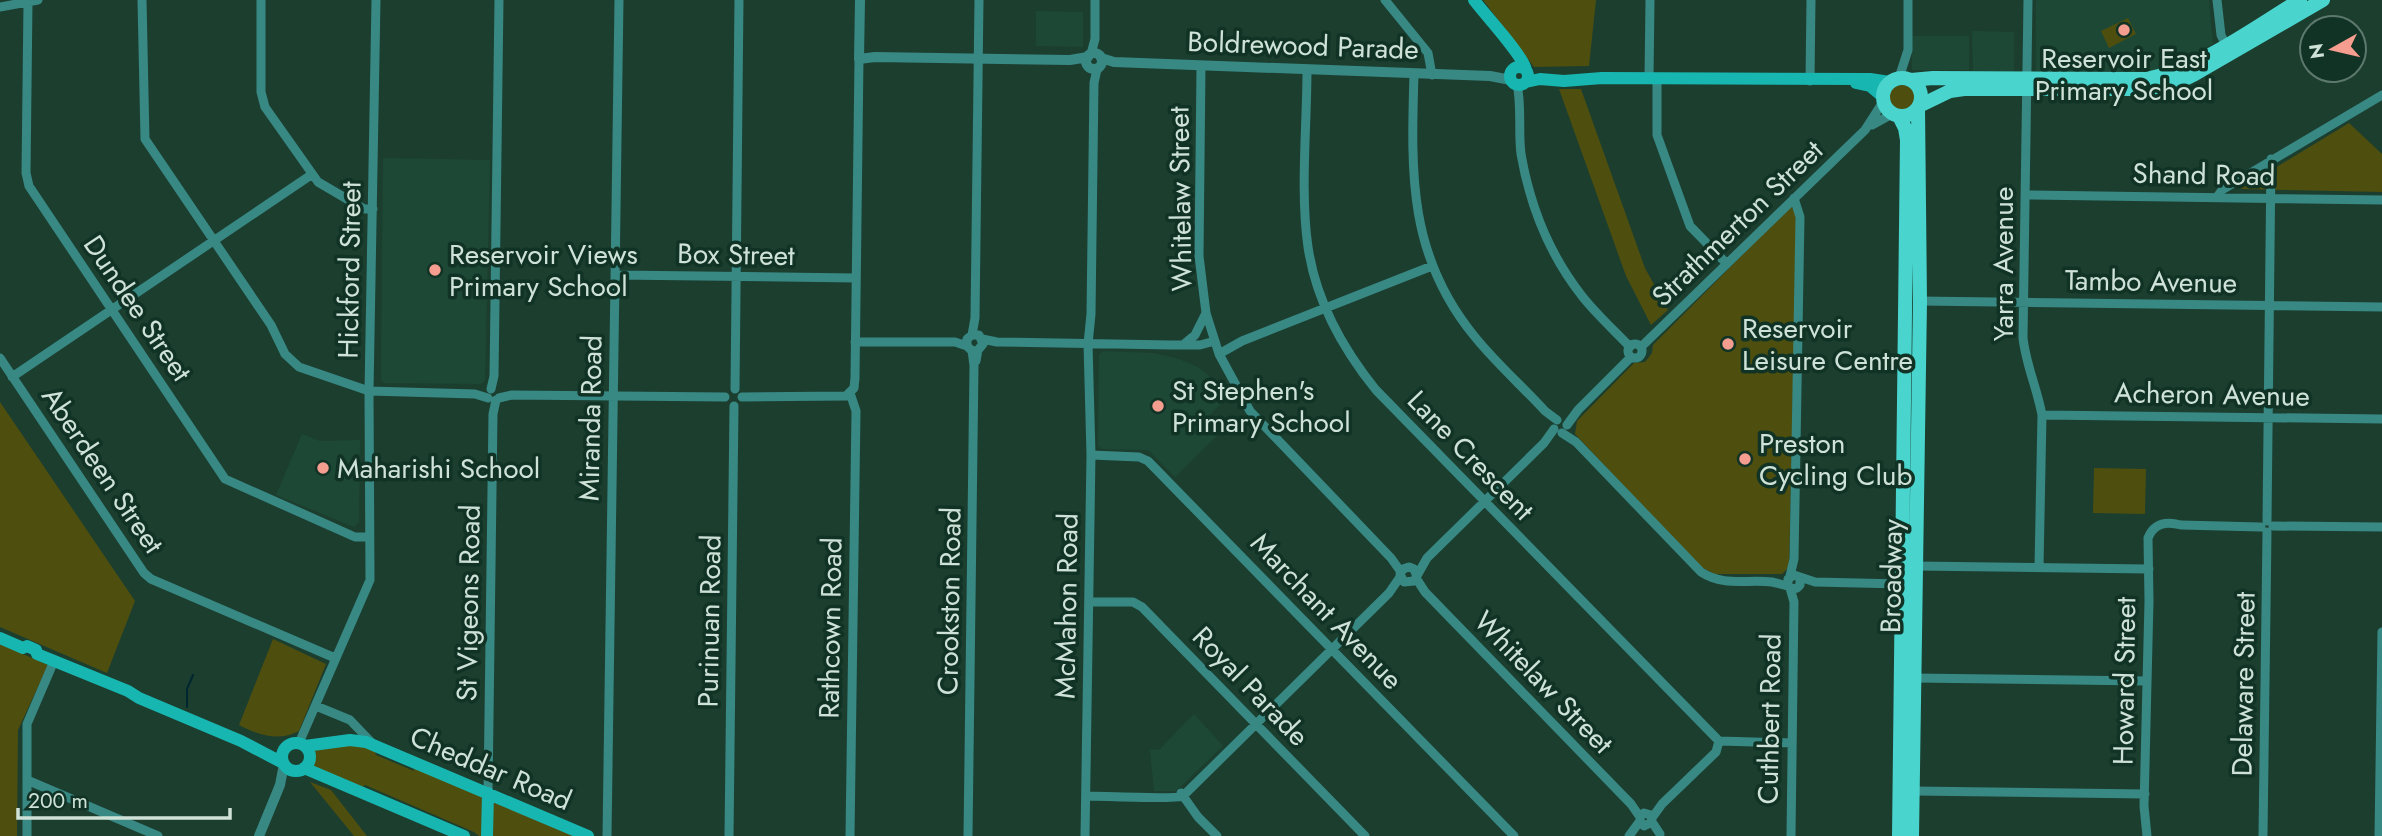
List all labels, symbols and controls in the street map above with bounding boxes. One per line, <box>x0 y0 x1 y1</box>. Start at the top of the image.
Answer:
north arrow <box>2298 14 2368 84</box>
street label: Boldrewood Parade <box>1187 21 1419 70</box>
marker: Reservoir East Primary School <box>2116 22 2132 38</box>
place label: Reservoir East Primary School <box>2035 38 2213 111</box>
text: N <box>2302 42 2331 61</box>
street label: Whitelaw Street <box>1158 106 1203 292</box>
street label: Strathmerton Street <box>1642 131 1832 316</box>
street label: Shand Road <box>2132 153 2276 196</box>
street label: Hickford Street <box>327 181 372 359</box>
street label: Yarra Avenue <box>1983 187 2024 341</box>
street label: Dundee Street <box>73 227 202 390</box>
street label: Box Street <box>677 233 795 276</box>
place label: Reservoir Views Primary School <box>449 234 638 307</box>
street label: Tambo Avenue <box>2064 259 2238 304</box>
marker: Reservoir Views Primary School <box>427 262 443 278</box>
place label: Reservoir Leisure Centre <box>1742 308 1913 381</box>
street label: Miranda Road <box>569 335 612 501</box>
marker: Reservoir Leisure Centre <box>1720 336 1736 352</box>
place label: St Stephen's Primary School <box>1172 370 1351 443</box>
street label: Acheron Avenue <box>2114 372 2310 417</box>
street label: Aberdeen Street <box>32 379 174 562</box>
street label: Lane Crescent <box>1398 381 1544 530</box>
marker: St Stephen's Primary School <box>1150 398 1166 414</box>
place label: Preston Cycling Club <box>1759 423 1913 496</box>
place label: Maharishi School <box>337 448 540 489</box>
marker: Preston Cycling Club <box>1737 451 1753 467</box>
marker: Maharishi School <box>315 460 331 476</box>
street label: St Vigeons Road <box>446 504 491 702</box>
street label: Crookston Road <box>927 507 972 695</box>
street label: McMahon Road <box>1044 513 1089 699</box>
street label: Broadway <box>1870 518 1913 633</box>
street label: Marchant Avenue <box>1241 524 1412 699</box>
street label: Purinuan Road <box>687 534 732 708</box>
street label: Rathcown Road <box>808 537 853 719</box>
street label: Delaware Street <box>2221 591 2266 777</box>
street label: Howard Street <box>2103 596 2146 765</box>
street label: Whitelaw Street <box>1465 602 1623 763</box>
street label: Royal Parade <box>1183 617 1318 755</box>
street label: Cuthbert Road <box>1748 633 1791 805</box>
street label: Cheddar Road <box>404 716 578 821</box>
scale bar <box>18 776 229 820</box>
text: 200 m <box>28 786 88 816</box>

